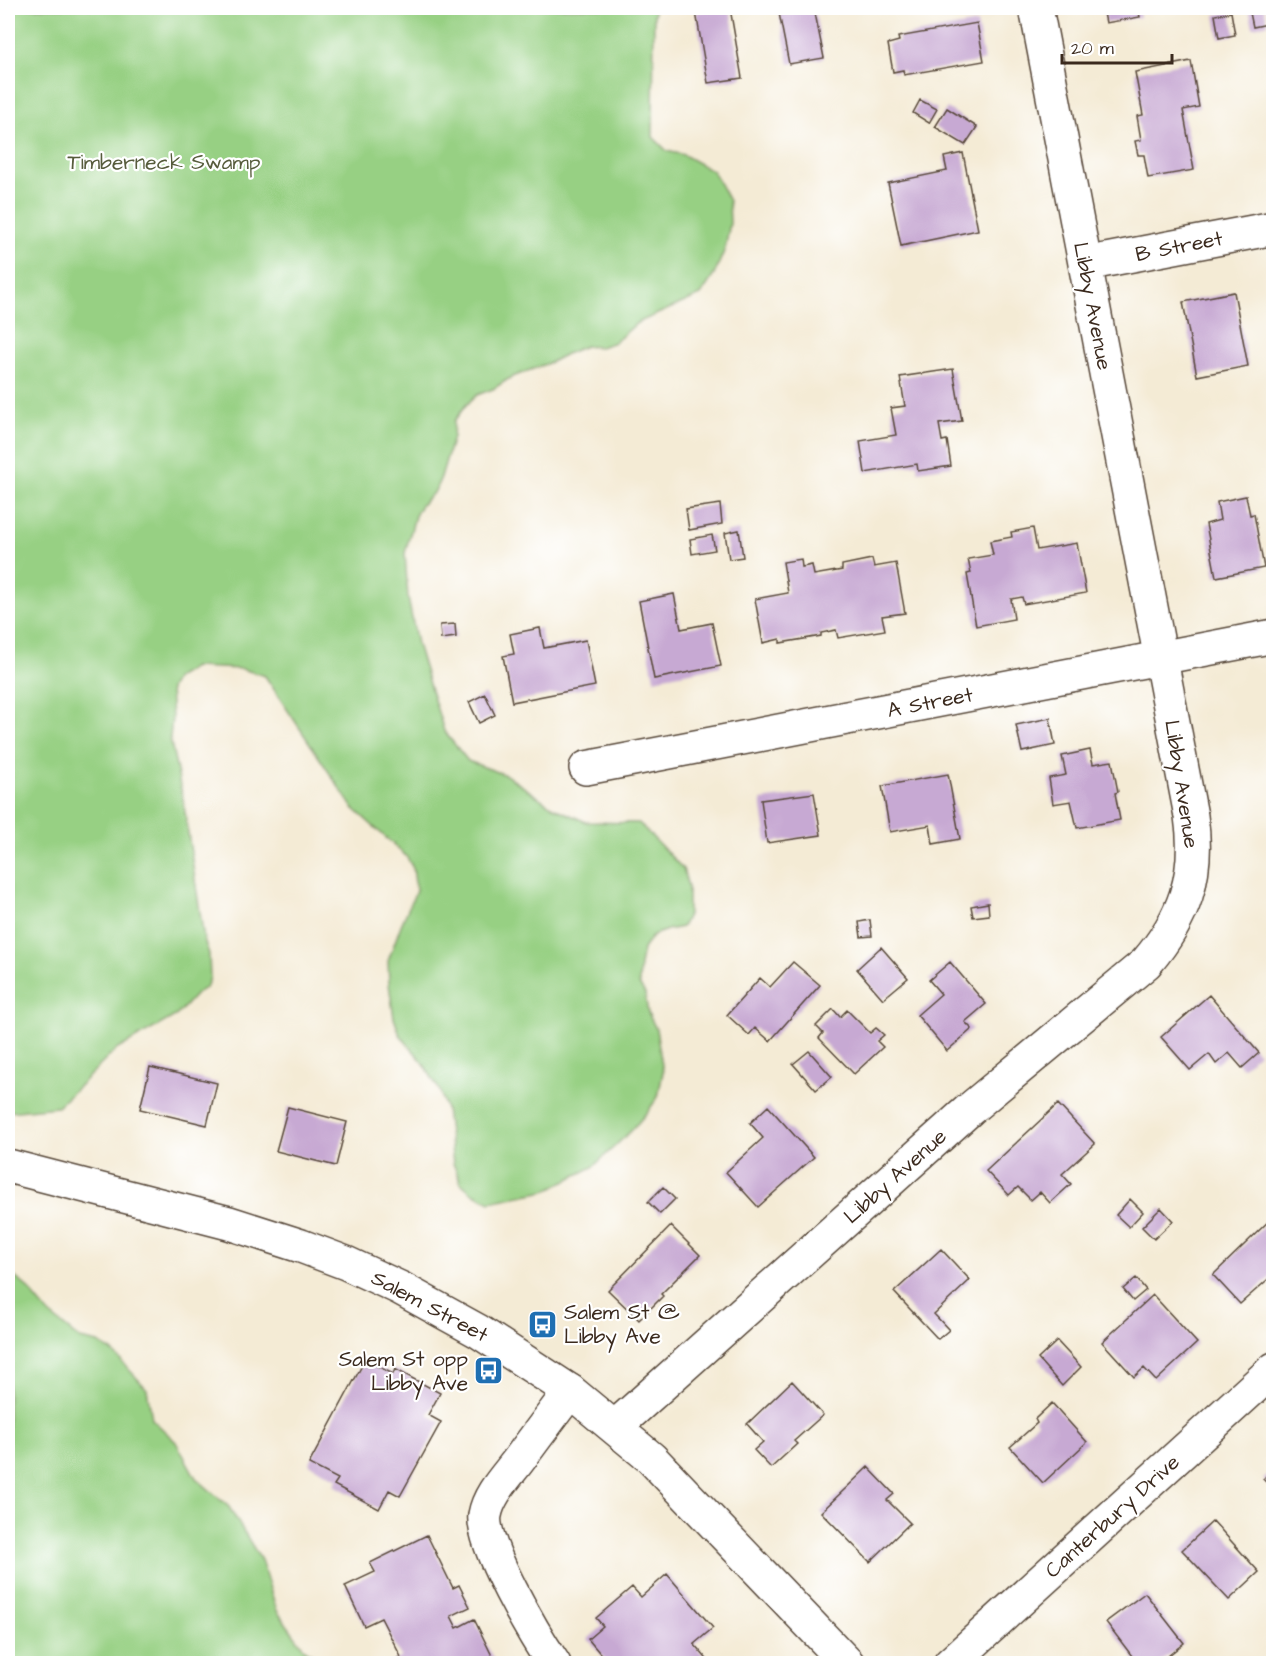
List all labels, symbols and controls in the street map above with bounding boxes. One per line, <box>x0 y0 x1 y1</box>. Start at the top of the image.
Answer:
scale bar <box>1062 27 1172 65</box>
text: 20 m <box>1071 36 1114 61</box>
park label: Timberneck Swamp <box>68 148 261 178</box>
street label: B Street <box>1133 224 1226 269</box>
street label: Libby Avenue <box>1064 240 1119 373</box>
street label: A Street <box>885 680 976 725</box>
street label: Libby Avenue <box>1155 718 1206 851</box>
street label: Libby Avenue <box>838 1122 954 1232</box>
street label: Salem Street <box>366 1264 494 1350</box>
place label: Salem St @ Libby Ave <box>564 1298 680 1353</box>
bus stop icon: Salem St @ Libby Ave <box>527 1308 559 1340</box>
place label: Salem St opp Libby Ave <box>339 1345 468 1400</box>
bus stop icon: Salem St opp Libby Ave <box>473 1355 505 1387</box>
street label: Canterbury Drive <box>1039 1448 1187 1586</box>

